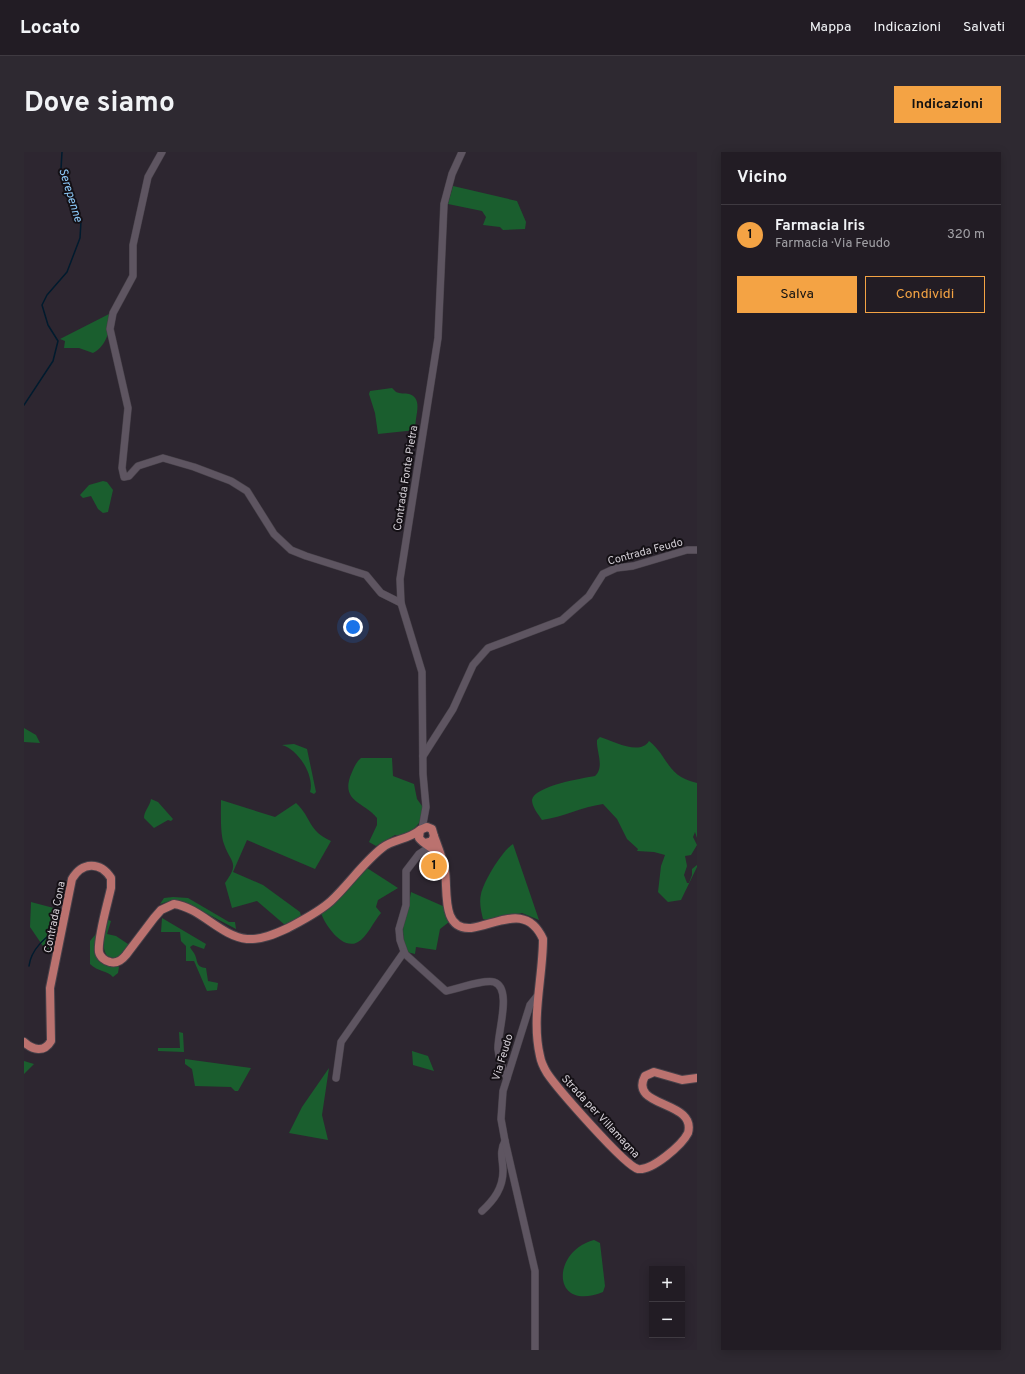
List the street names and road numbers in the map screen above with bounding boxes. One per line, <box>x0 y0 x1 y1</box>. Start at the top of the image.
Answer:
street label: Contrada Fonte Pietra <box>391 424 421 532</box>
street label: Contrada Feudo <box>606 535 684 569</box>
street label: Contrada Cona <box>41 880 69 954</box>
street label: Via Feudo <box>489 1032 517 1082</box>
street label: Strada per Villamagna <box>558 1072 643 1161</box>

